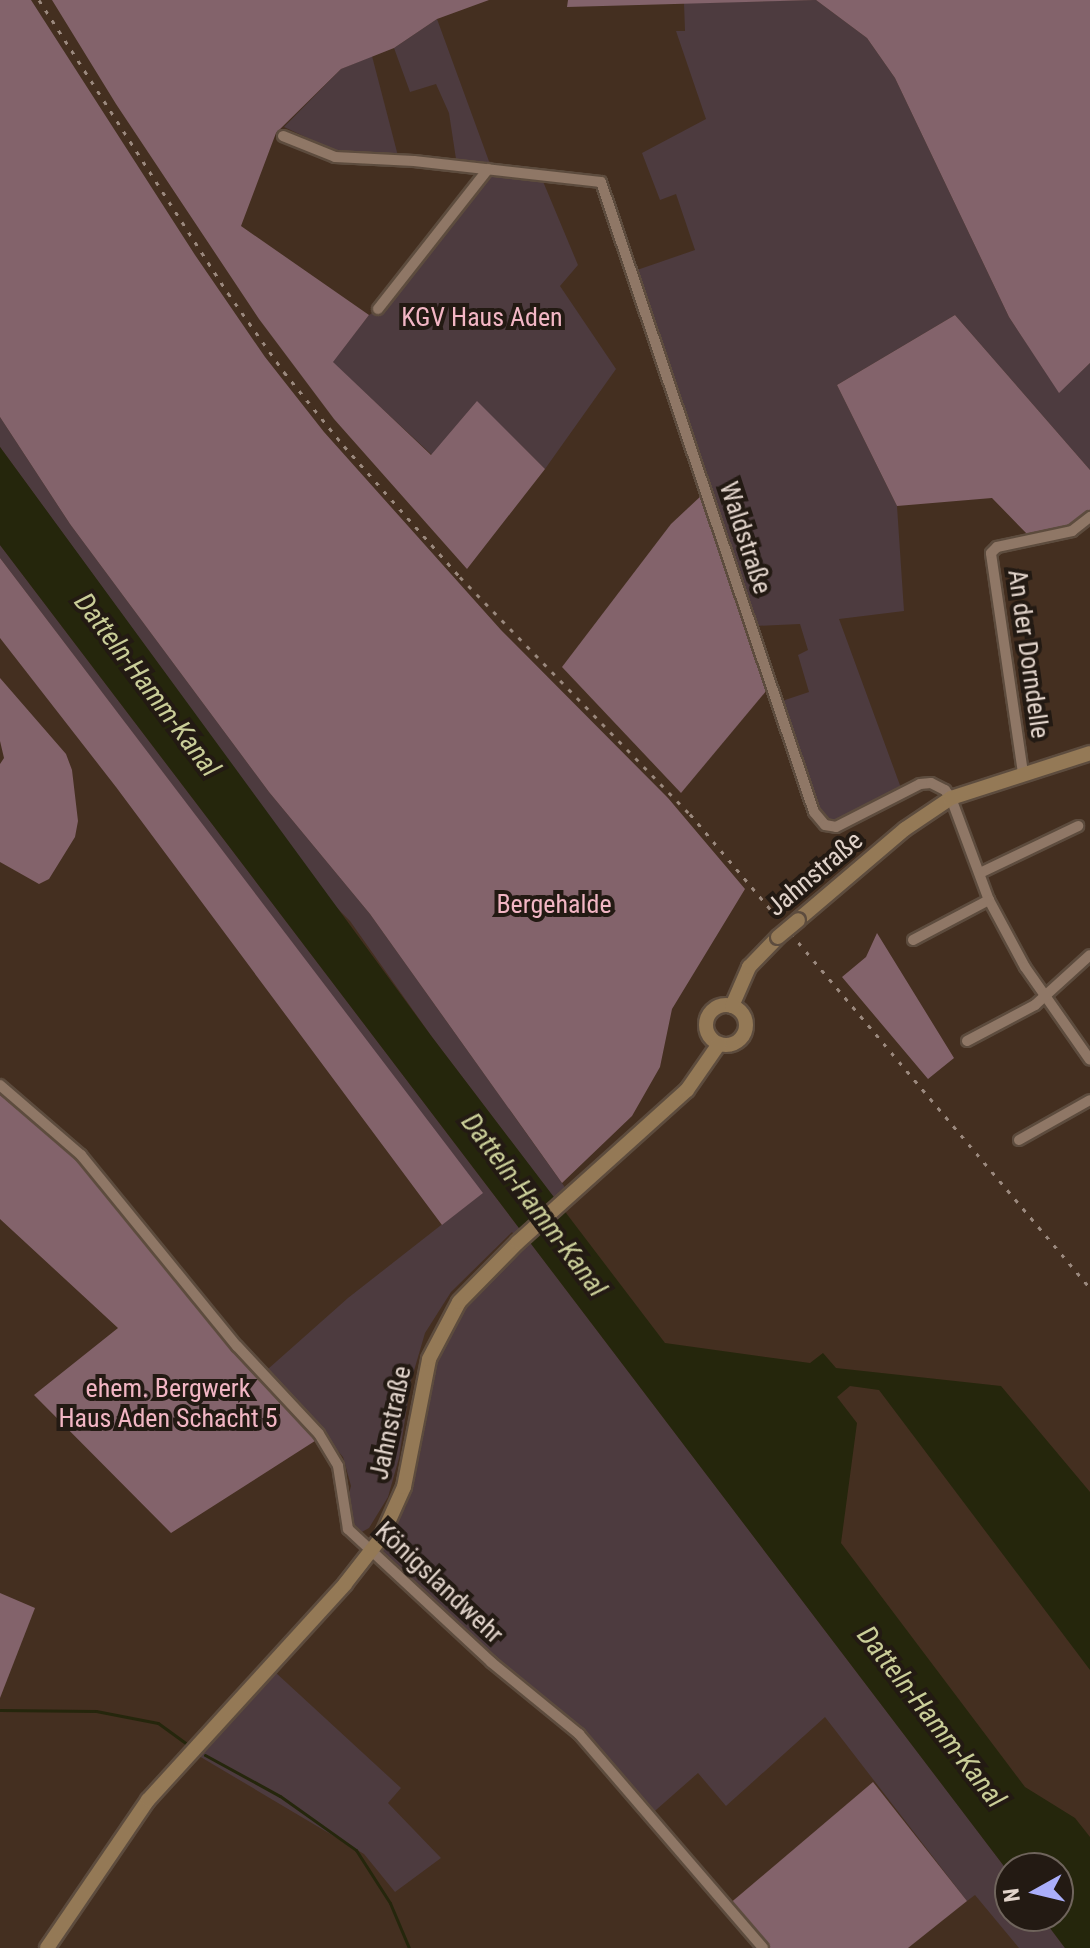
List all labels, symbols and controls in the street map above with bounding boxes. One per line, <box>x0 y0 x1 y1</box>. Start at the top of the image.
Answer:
park label: KGV Haus Aden <box>401 302 563 334</box>
street label: Waldstraße <box>712 478 778 598</box>
street label: An der Dorndelle <box>1001 568 1055 740</box>
water label: Datteln-Hamm-Kanal <box>67 587 227 783</box>
street label: Jahnstraße <box>761 825 869 923</box>
park label: Bergehalde <box>496 889 612 921</box>
water label: Datteln-Hamm-Kanal <box>454 1107 614 1303</box>
street label: Jahnstraße <box>364 1363 418 1483</box>
park label: ehem. Bergwerk Haus Aden Schacht 5 <box>58 1373 278 1434</box>
street label: Königslandwehr <box>369 1516 509 1650</box>
water label: Datteln-Hamm-Kanal <box>850 1620 1012 1814</box>
north arrow <box>994 1852 1074 1932</box>
text: N <box>998 1887 1025 1904</box>

